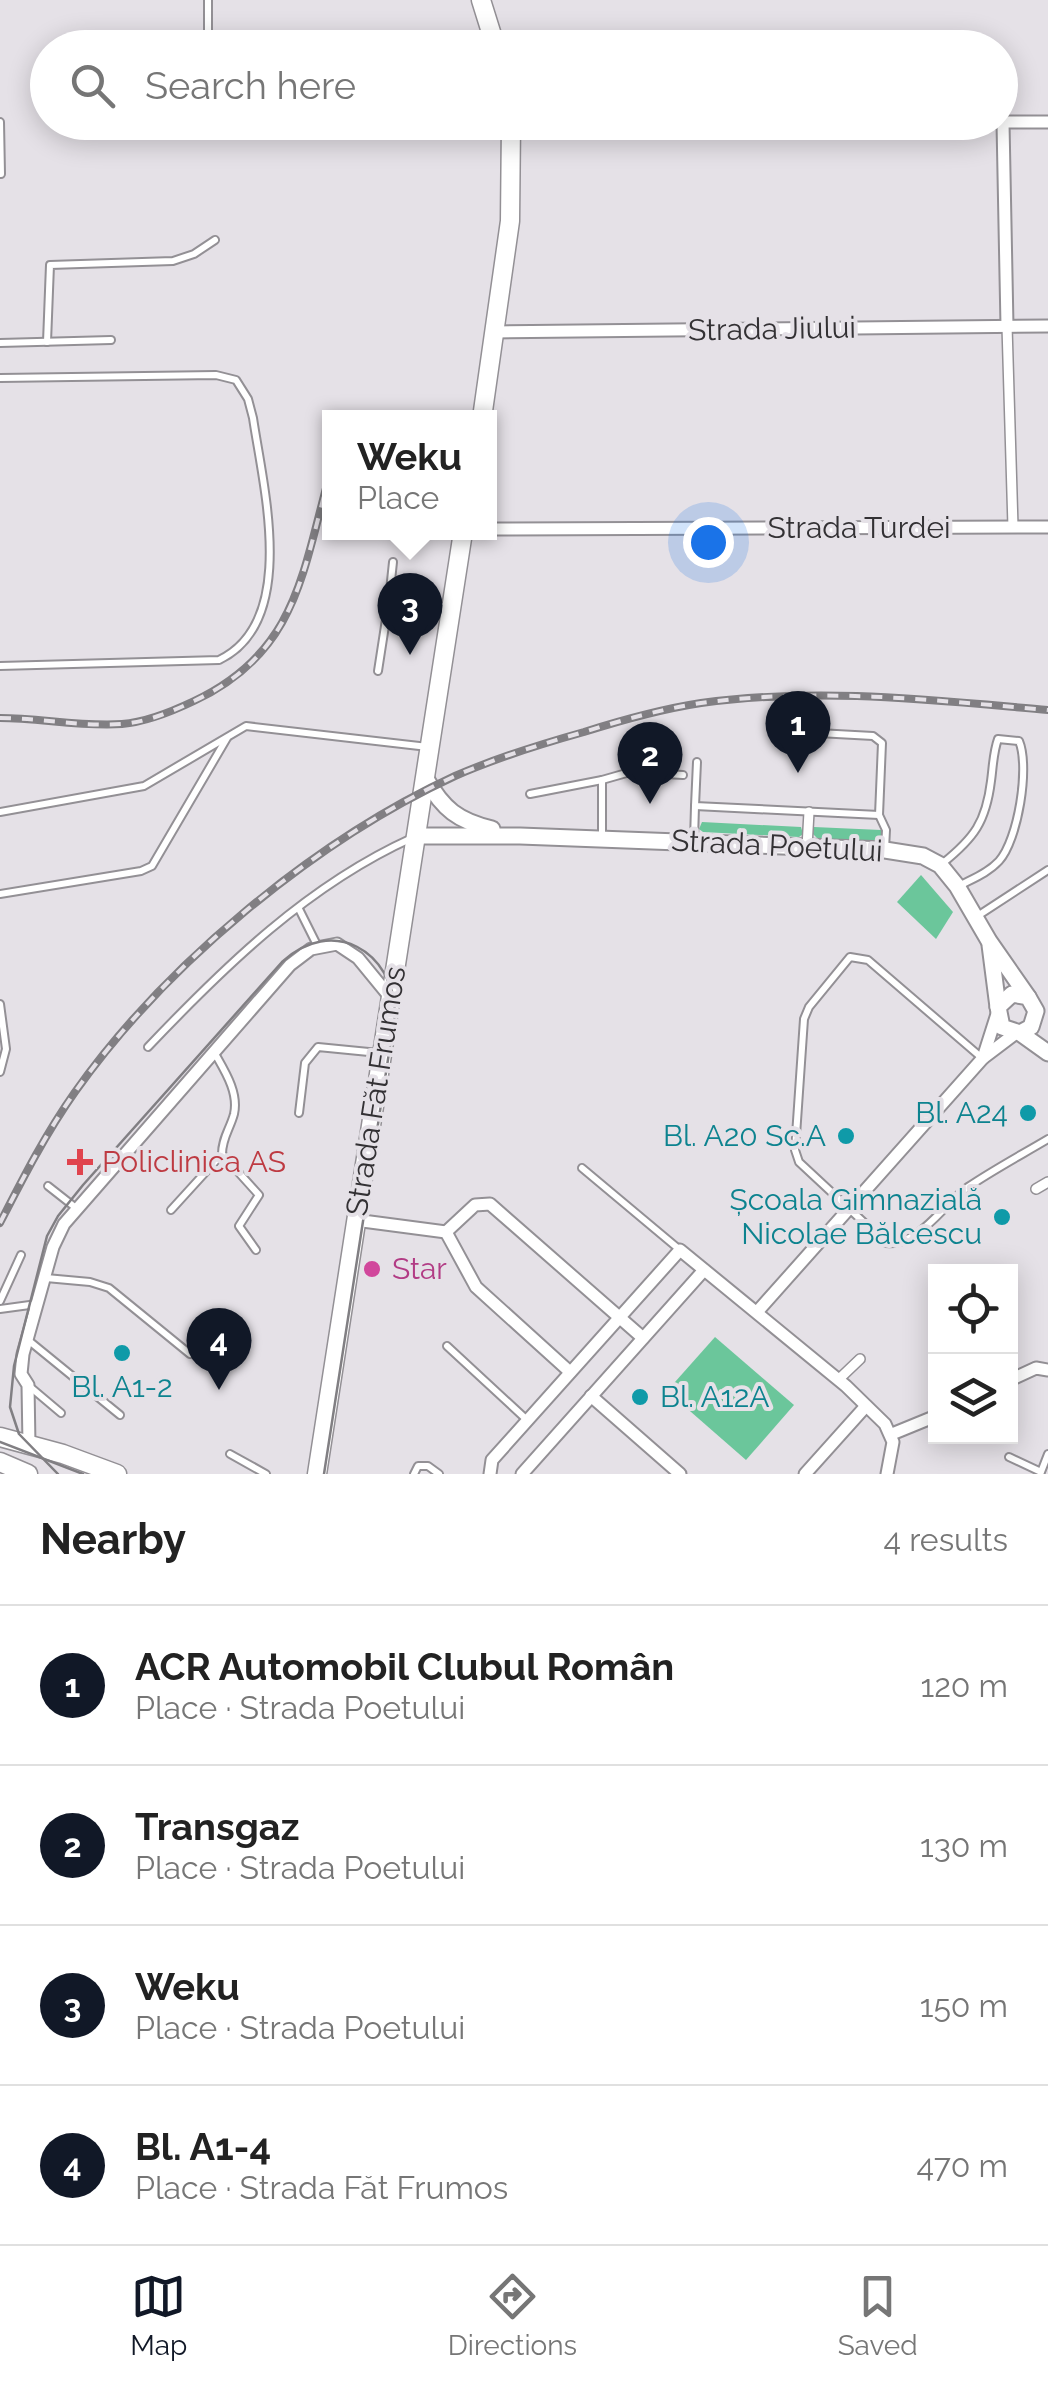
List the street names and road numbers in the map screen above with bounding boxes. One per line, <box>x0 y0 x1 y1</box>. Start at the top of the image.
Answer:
street label: Strada Jiului <box>688 310 856 347</box>
street label: Strada Turdei <box>767 510 951 545</box>
street label: Strada Poetului <box>670 822 884 869</box>
street label: Strada Făt Frumos <box>339 964 412 1218</box>

